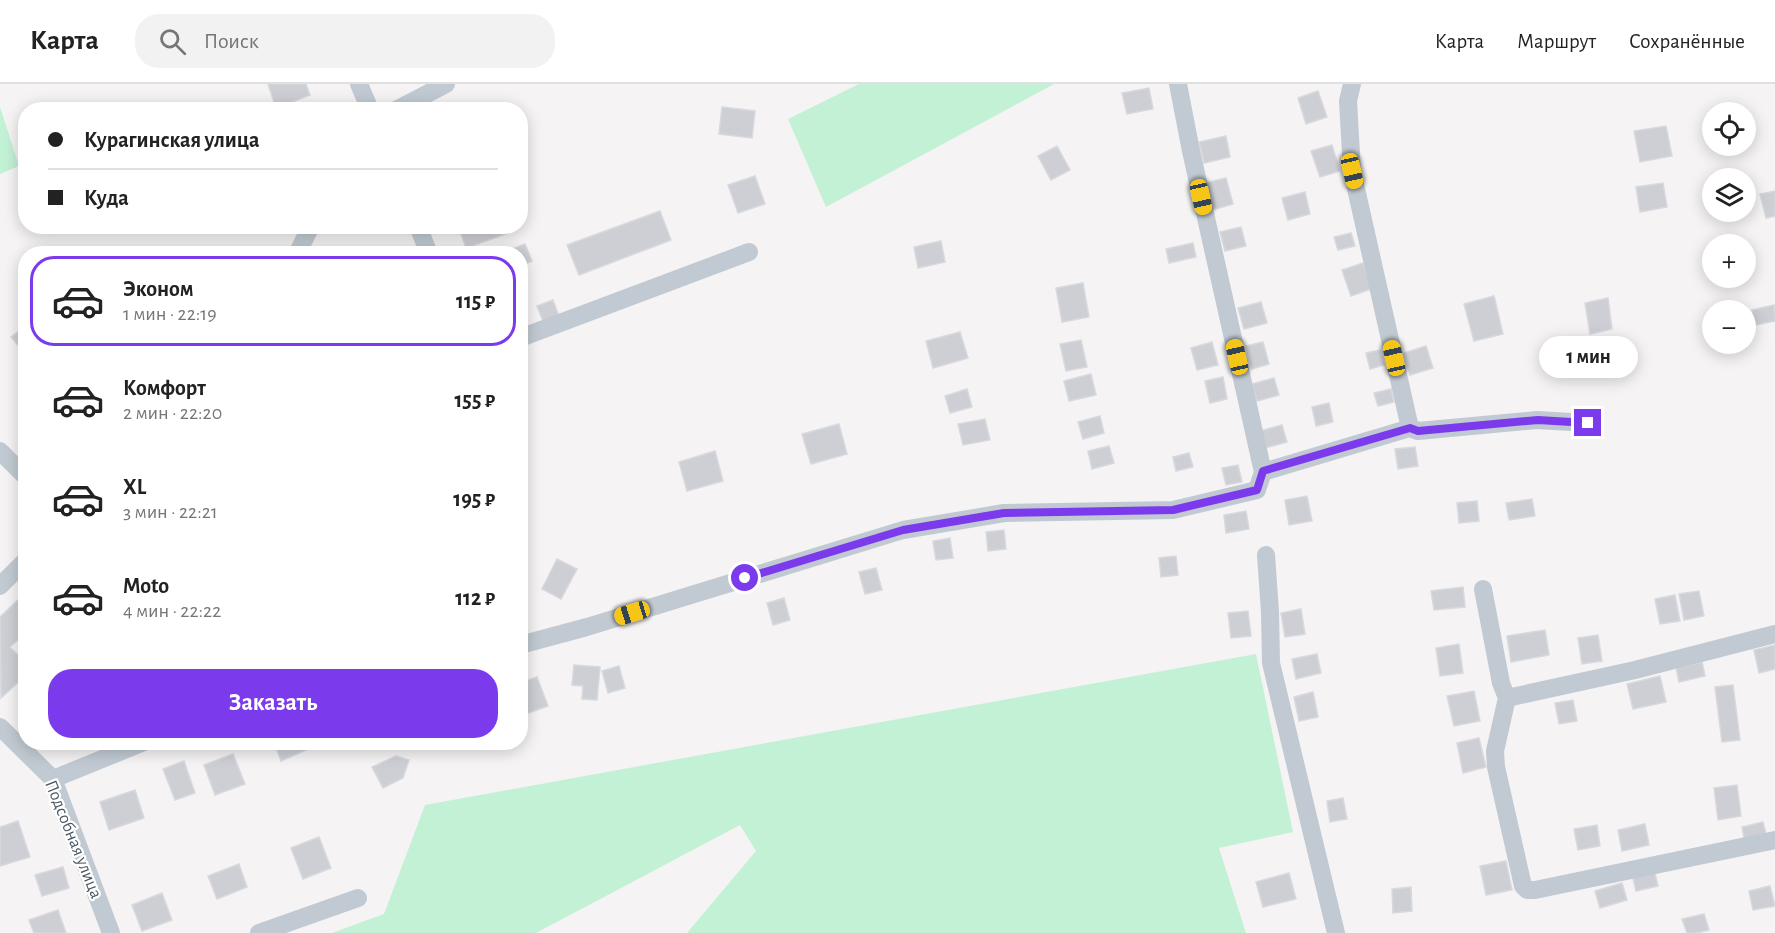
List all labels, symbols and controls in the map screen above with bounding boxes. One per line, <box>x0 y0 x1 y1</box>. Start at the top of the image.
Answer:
search box <box>135 14 555 68</box>
icon: search <box>156 25 189 58</box>
text: Карта <box>30 27 99 55</box>
text: Поиск <box>204 30 259 52</box>
text: Карта <box>1435 31 1484 52</box>
text: Маршрут <box>1517 31 1596 52</box>
text: Сохранённые <box>1629 31 1745 52</box>
map controls <box>1702 102 1756 354</box>
button: locate <box>1702 102 1756 156</box>
text: Курагинская улица <box>84 129 259 151</box>
car <box>1339 151 1365 191</box>
button: layers <box>1702 168 1756 222</box>
car <box>1188 177 1214 217</box>
text: Куда <box>84 187 129 209</box>
button: + <box>1702 234 1756 288</box>
icon: car <box>51 274 105 328</box>
text: Эконом <box>123 278 194 300</box>
text: 115 ₽ <box>456 290 495 312</box>
button: − <box>1702 300 1756 354</box>
text: 1 мин · 22:19 <box>123 304 217 324</box>
callout: 1 мин <box>1538 336 1638 378</box>
car <box>1224 337 1250 377</box>
car <box>1381 338 1407 378</box>
text: 1 мин <box>1566 347 1611 367</box>
icon: car <box>51 373 105 427</box>
text: Комфорт <box>123 377 206 399</box>
text: 155 ₽ <box>454 389 495 411</box>
text: 2 мин · 22:20 <box>123 403 222 423</box>
route end <box>1574 409 1601 436</box>
icon: car <box>51 472 105 526</box>
text: XL <box>123 476 146 498</box>
text: 195 ₽ <box>453 488 495 510</box>
text: 3 мин · 22:21 <box>123 502 218 522</box>
route start <box>731 564 758 591</box>
icon: car <box>51 571 105 625</box>
text: Moto <box>123 575 169 597</box>
text: 112 ₽ <box>455 587 495 609</box>
car <box>612 599 652 627</box>
text: 4 мин · 22:22 <box>123 601 221 621</box>
button: Заказать <box>48 669 498 738</box>
street label: Подсобная улица <box>41 777 106 901</box>

